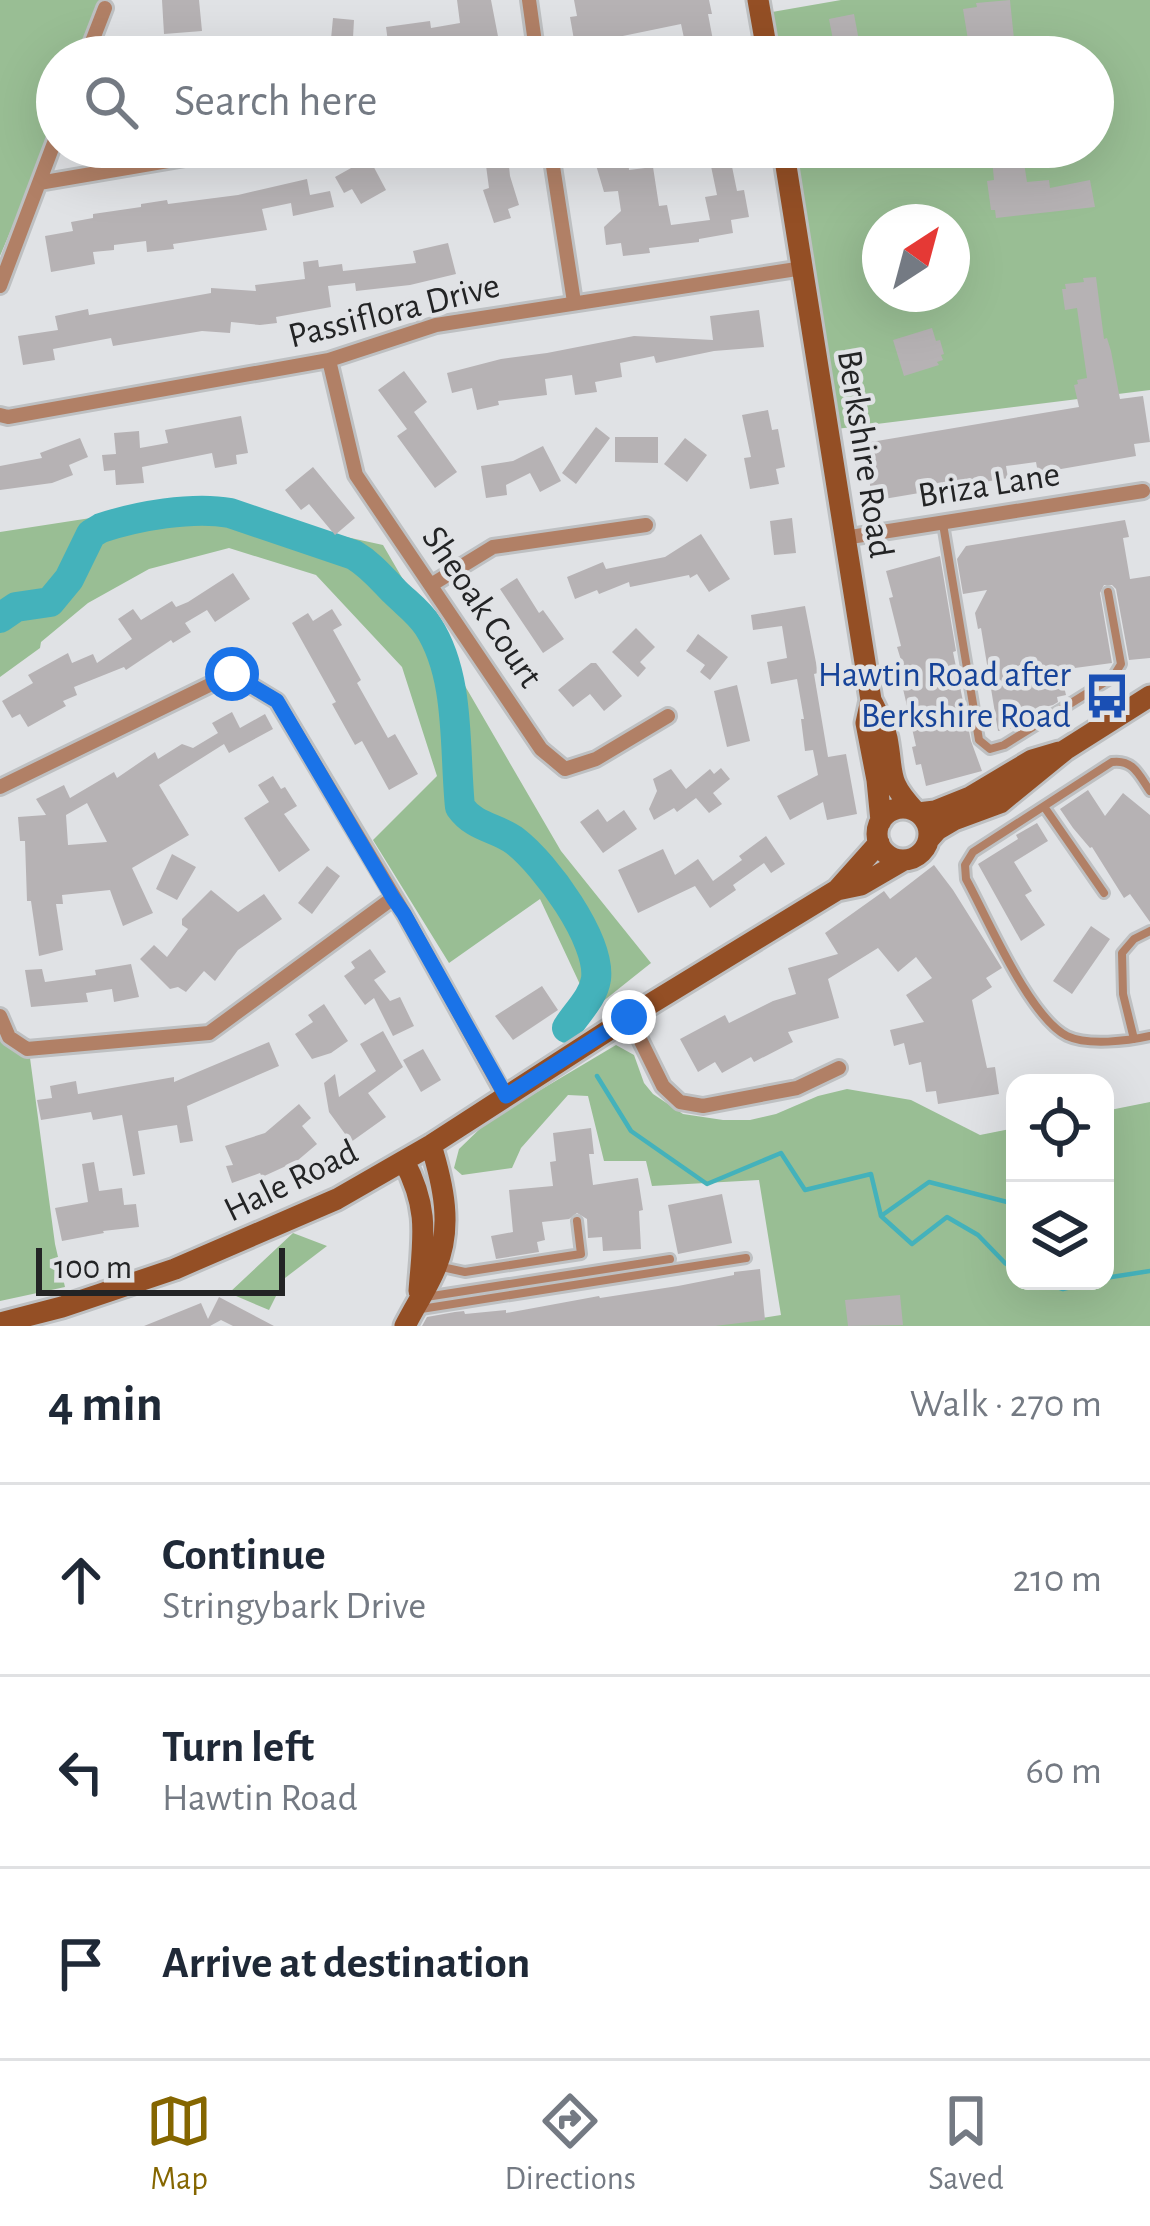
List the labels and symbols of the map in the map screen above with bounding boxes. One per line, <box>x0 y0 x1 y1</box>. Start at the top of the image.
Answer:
north arrow <box>862 204 970 312</box>
street label: Passiflora Drive <box>285 267 503 355</box>
street label: Berkshire Road <box>831 347 899 561</box>
street label: Briza Lane <box>915 456 1063 514</box>
street label: Sheoak Court <box>415 520 549 694</box>
route start <box>205 647 259 701</box>
place label: Hawtin Road after Berkshire Road <box>818 657 1071 734</box>
bus stop icon: Hawtin Road after Berkshire Road <box>1082 671 1132 721</box>
route end <box>602 990 656 1044</box>
street label: Hale Road <box>219 1133 363 1229</box>
scale bar <box>36 1242 285 1295</box>

